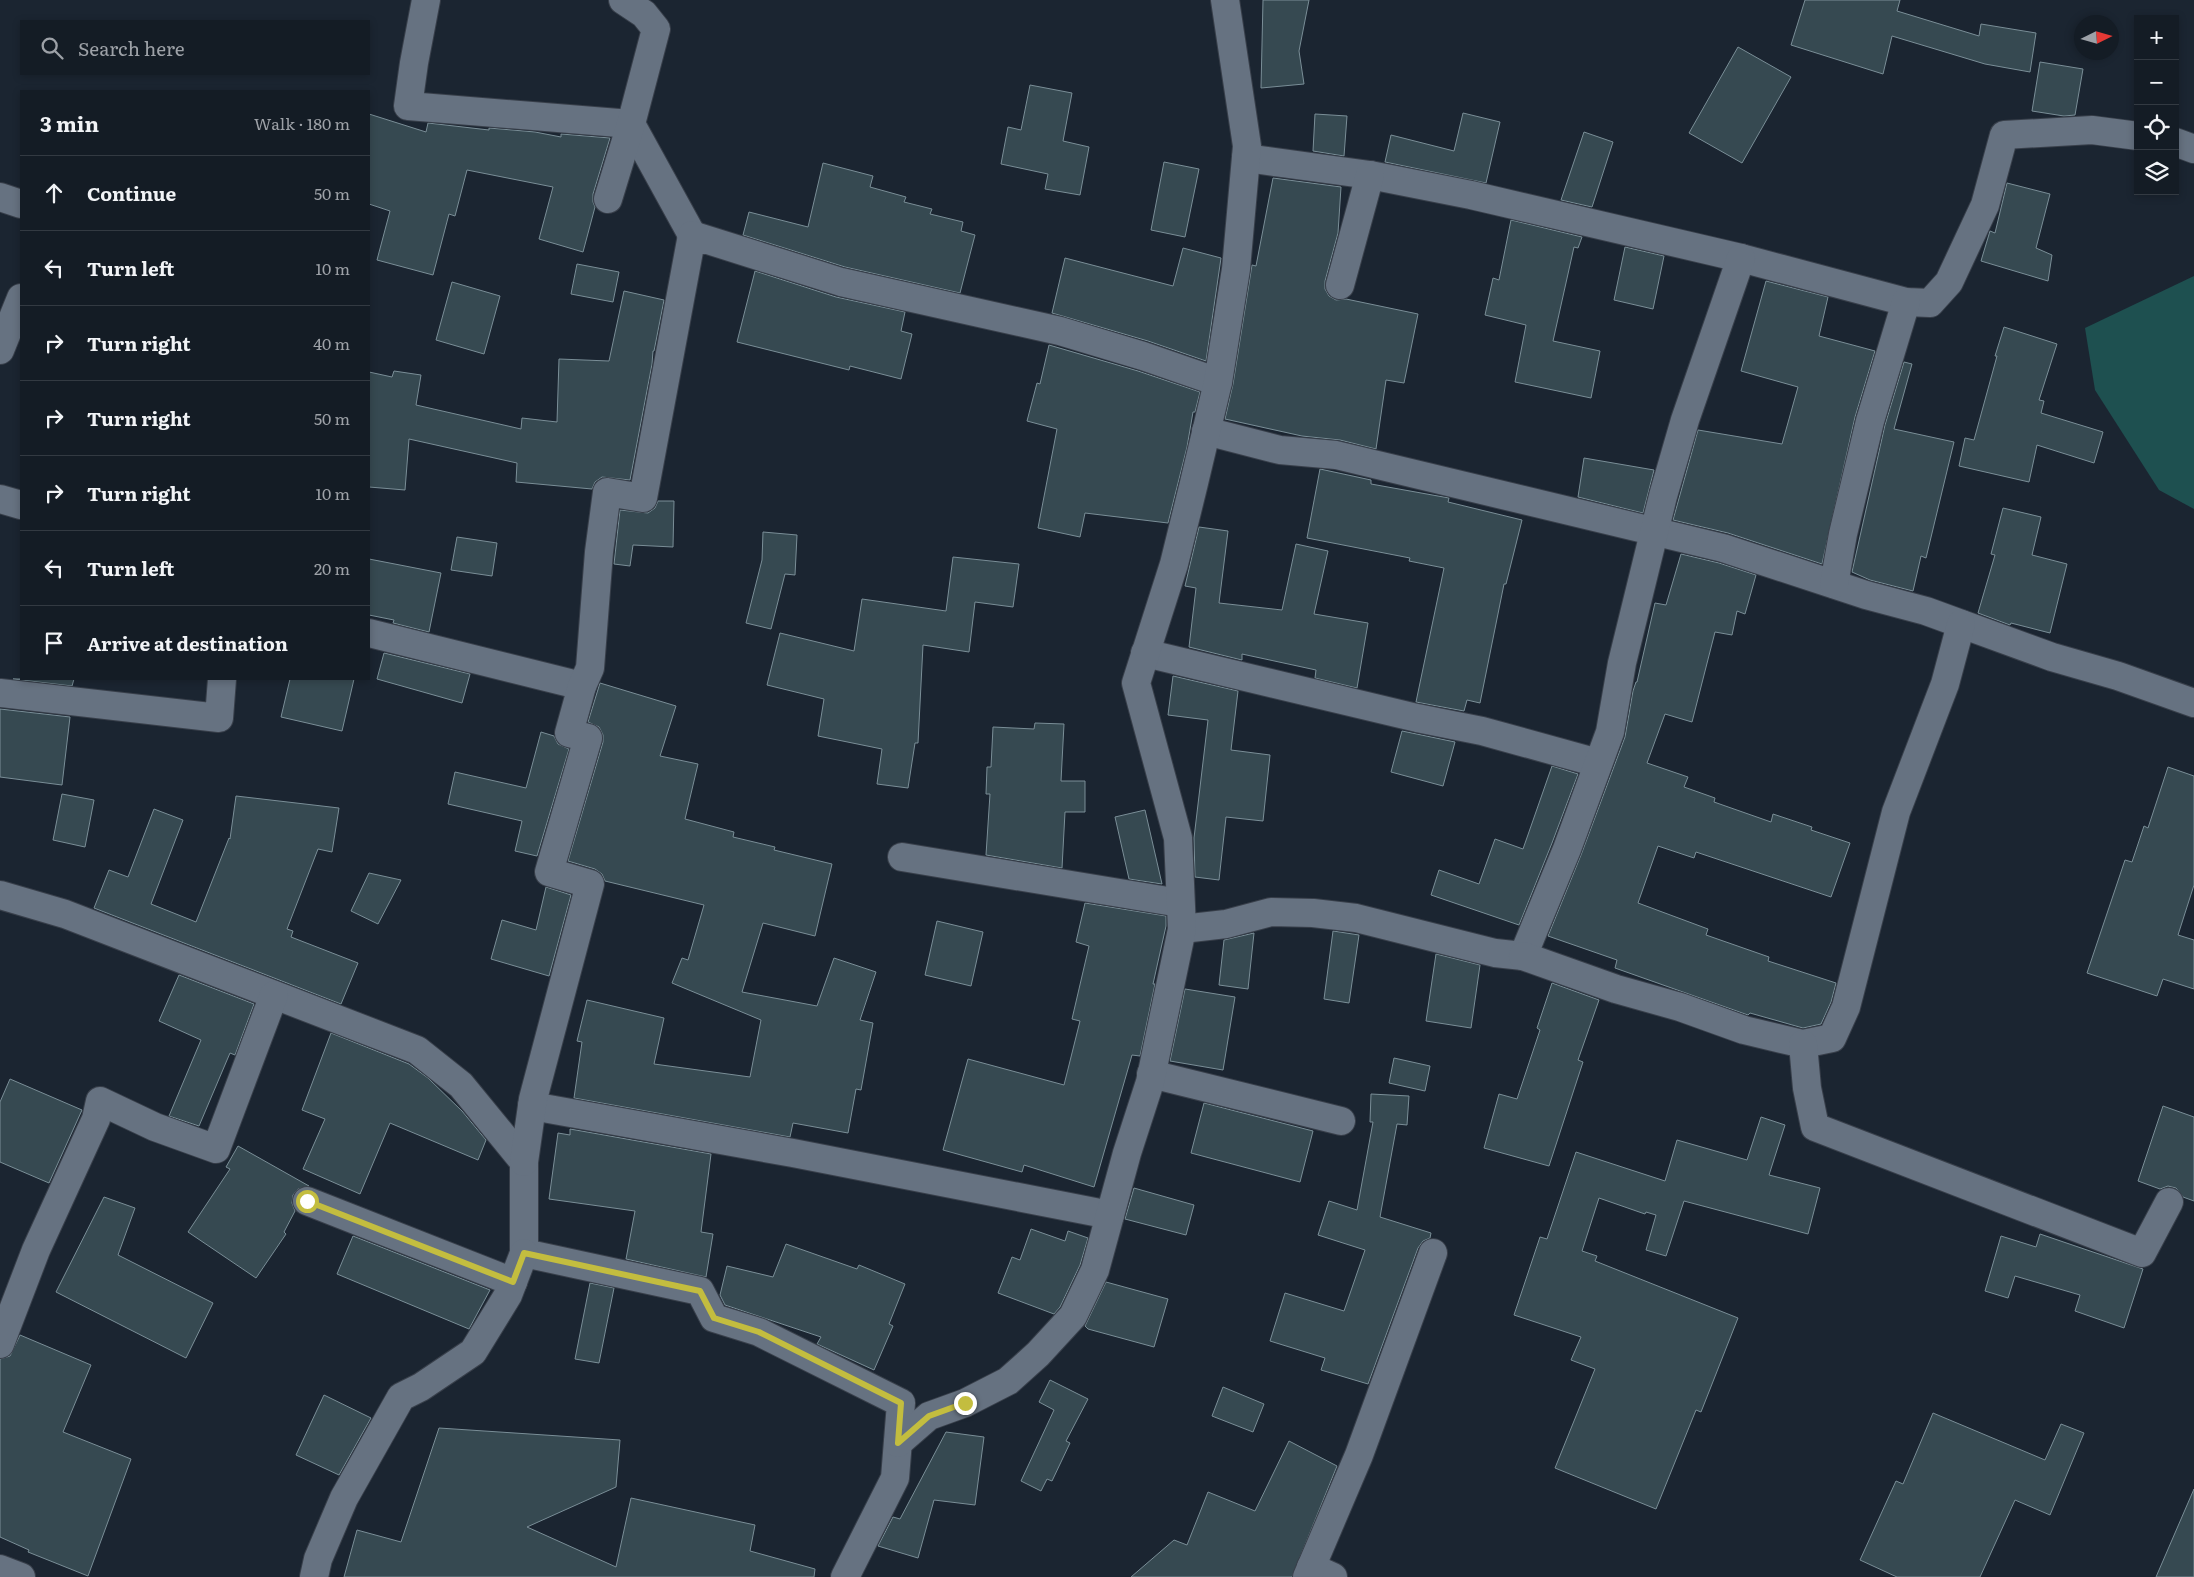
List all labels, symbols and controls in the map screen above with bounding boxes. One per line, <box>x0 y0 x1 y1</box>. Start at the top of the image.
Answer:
north arrow <box>2074 15 2119 60</box>
map controls <box>2134 15 2179 195</box>
button: + <box>2134 15 2179 60</box>
search box <box>20 20 370 75</box>
icon: search <box>38 34 66 62</box>
text: Search here <box>78 34 185 62</box>
button: − <box>2134 60 2179 105</box>
button: locate <box>2134 105 2179 150</box>
text: 3 min <box>40 107 99 138</box>
text: Walk · 180 m <box>254 111 350 135</box>
button: layers <box>2134 150 2179 195</box>
icon: ahead <box>40 179 68 207</box>
text: Continue <box>87 179 176 207</box>
text: 50 m <box>314 181 350 205</box>
icon: left <box>40 254 68 282</box>
text: Turn left <box>87 254 174 282</box>
text: 10 m <box>316 256 350 280</box>
icon: right <box>40 329 68 357</box>
text: Turn right <box>87 329 191 357</box>
text: 40 m <box>313 331 350 355</box>
icon: right <box>40 404 68 432</box>
text: Turn right <box>87 404 191 432</box>
text: 50 m <box>314 406 350 430</box>
icon: right <box>40 479 68 507</box>
text: Turn right <box>87 479 191 507</box>
text: 10 m <box>316 481 350 505</box>
icon: left <box>40 554 68 582</box>
text: Turn left <box>87 554 174 582</box>
text: 20 m <box>314 556 350 580</box>
icon: arrive <box>40 629 68 657</box>
text: Arrive at destination <box>87 629 288 657</box>
route start <box>296 1190 319 1213</box>
route end <box>954 1392 977 1415</box>

